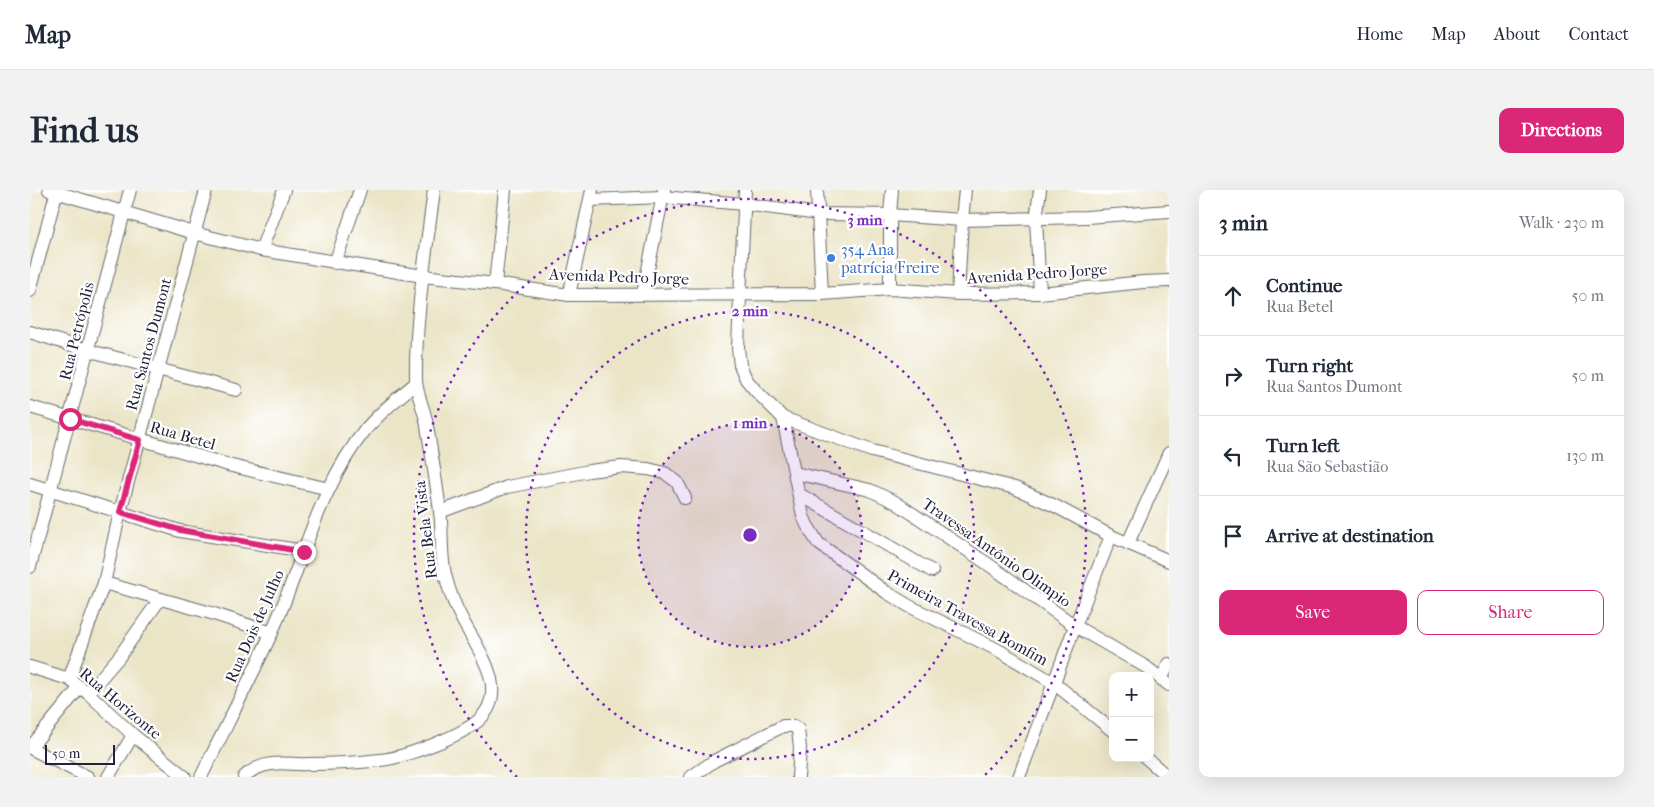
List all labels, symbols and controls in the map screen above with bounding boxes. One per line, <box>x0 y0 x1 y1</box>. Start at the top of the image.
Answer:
text: Map <box>25 21 71 49</box>
text: Home <box>1356 24 1403 45</box>
text: Map <box>1431 24 1466 45</box>
text: About <box>1494 24 1540 45</box>
text: Contact <box>1568 24 1629 45</box>
button: Directions <box>1499 108 1624 153</box>
text: Find us <box>30 110 139 151</box>
text: 3 min <box>848 211 883 229</box>
text: 3 min <box>1219 211 1268 235</box>
text: Walk · 230 m <box>1519 213 1604 232</box>
place label: 354 Ana patrícia Freire <box>840 240 939 277</box>
marker: 354 Ana patrícia Freire <box>825 252 837 264</box>
street label: Avenida Pedro Jorge <box>965 259 1108 288</box>
street label: Avenida Pedro Jorge <box>548 265 689 288</box>
street label: Rua Santos Dumont <box>122 275 175 413</box>
text: Continue <box>1266 275 1342 297</box>
street label: Rua Petrópolis <box>55 280 98 382</box>
icon: ahead <box>1219 282 1247 310</box>
text: 50 m <box>1572 286 1604 305</box>
text: Rua Betel <box>1266 297 1334 316</box>
text: 2 min <box>732 302 769 320</box>
text: Turn right <box>1266 355 1353 377</box>
icon: right <box>1219 362 1247 390</box>
text: 50 m <box>1572 366 1604 385</box>
text: Rua Santos Dumont <box>1266 377 1403 396</box>
route start <box>59 408 82 431</box>
text: 1 min <box>733 414 767 432</box>
street label: Rua Betel <box>148 417 218 454</box>
text: Turn left <box>1266 435 1340 457</box>
icon: left <box>1219 442 1247 470</box>
text: 130 m <box>1566 446 1604 465</box>
text: Rua São Sebastião <box>1266 457 1388 476</box>
street label: Rua Bela Vista <box>410 479 441 580</box>
street label: Travessa Antônio Olimpio <box>919 494 1075 611</box>
icon: arrive <box>1219 522 1247 550</box>
text: Arrive at destination <box>1266 525 1434 547</box>
centre of rings <box>741 526 759 544</box>
route end <box>293 541 316 564</box>
street label: Primeira Travessa Bomfim <box>884 565 1052 670</box>
street label: Rua Dois de Julho <box>221 567 288 686</box>
button: Save <box>1219 590 1407 635</box>
button: Share <box>1417 590 1604 635</box>
street label: Rua Horizonte <box>76 664 166 743</box>
map controls <box>1109 672 1154 762</box>
button: + <box>1109 672 1154 717</box>
button: − <box>1109 717 1154 762</box>
scale bar <box>45 742 115 765</box>
text: 50 m <box>52 745 80 762</box>

